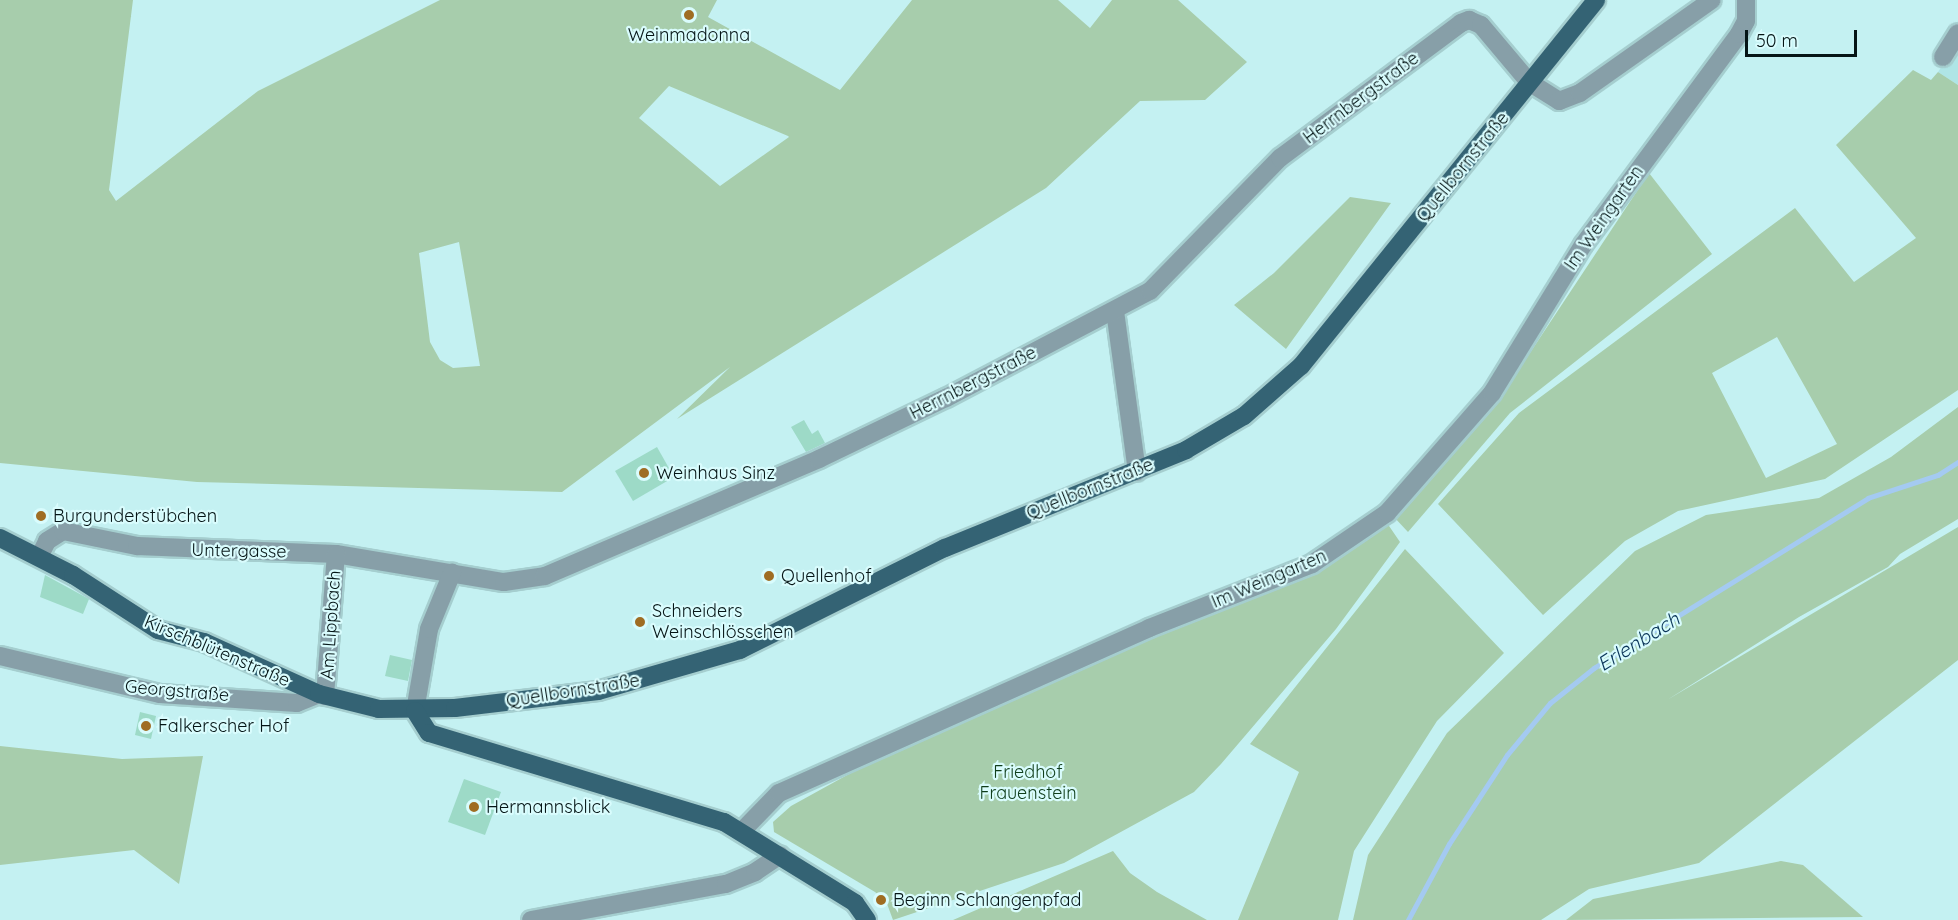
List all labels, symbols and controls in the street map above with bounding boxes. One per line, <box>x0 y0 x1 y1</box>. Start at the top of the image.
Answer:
marker: Weinmadonna <box>682 8 696 22</box>
scale bar <box>1748 18 1860 56</box>
place label: Weinmadonna <box>628 24 750 46</box>
text: 50 m <box>1756 29 1798 52</box>
street label: Herrnbergstraße <box>1299 47 1423 149</box>
street label: Quellbornstraße <box>1412 108 1514 226</box>
street label: Im Weingarten <box>1560 161 1648 275</box>
street label: Herrnbergstraße <box>906 342 1040 424</box>
street label: Quellbornstraße <box>1023 454 1157 524</box>
place label: Weinhaus Sinz <box>656 462 775 484</box>
marker: Weinhaus Sinz <box>637 466 651 480</box>
place label: Burgunderstübchen <box>53 505 217 527</box>
marker: Burgunderstübchen <box>34 509 48 523</box>
street label: Untergasse <box>191 539 287 563</box>
street label: Im Weingarten <box>1208 545 1330 613</box>
place label: Quellenhof <box>781 565 872 587</box>
marker: Quellenhof <box>762 569 776 583</box>
street label: Am Lippbach <box>316 570 346 680</box>
place label: Schneiders Weinschlösschen <box>652 601 794 644</box>
water label: Erlenbach <box>1593 606 1683 676</box>
street label: Kirschblütenstraße <box>141 611 293 691</box>
marker: Schneiders Weinschlösschen <box>633 615 647 629</box>
street label: Quellbornstraße <box>505 670 641 712</box>
street label: Georgstraße <box>124 676 230 706</box>
place label: Falkerscher Hof <box>158 715 290 737</box>
marker: Falkerscher Hof <box>139 719 153 733</box>
park label: Friedhof Frauenstein <box>979 762 1077 804</box>
place label: Hermannsblick <box>486 796 610 818</box>
marker: Hermannsblick <box>467 800 481 814</box>
place label: Beginn Schlangenpfad <box>893 889 1081 911</box>
marker: Beginn Schlangenpfad <box>874 893 888 907</box>

